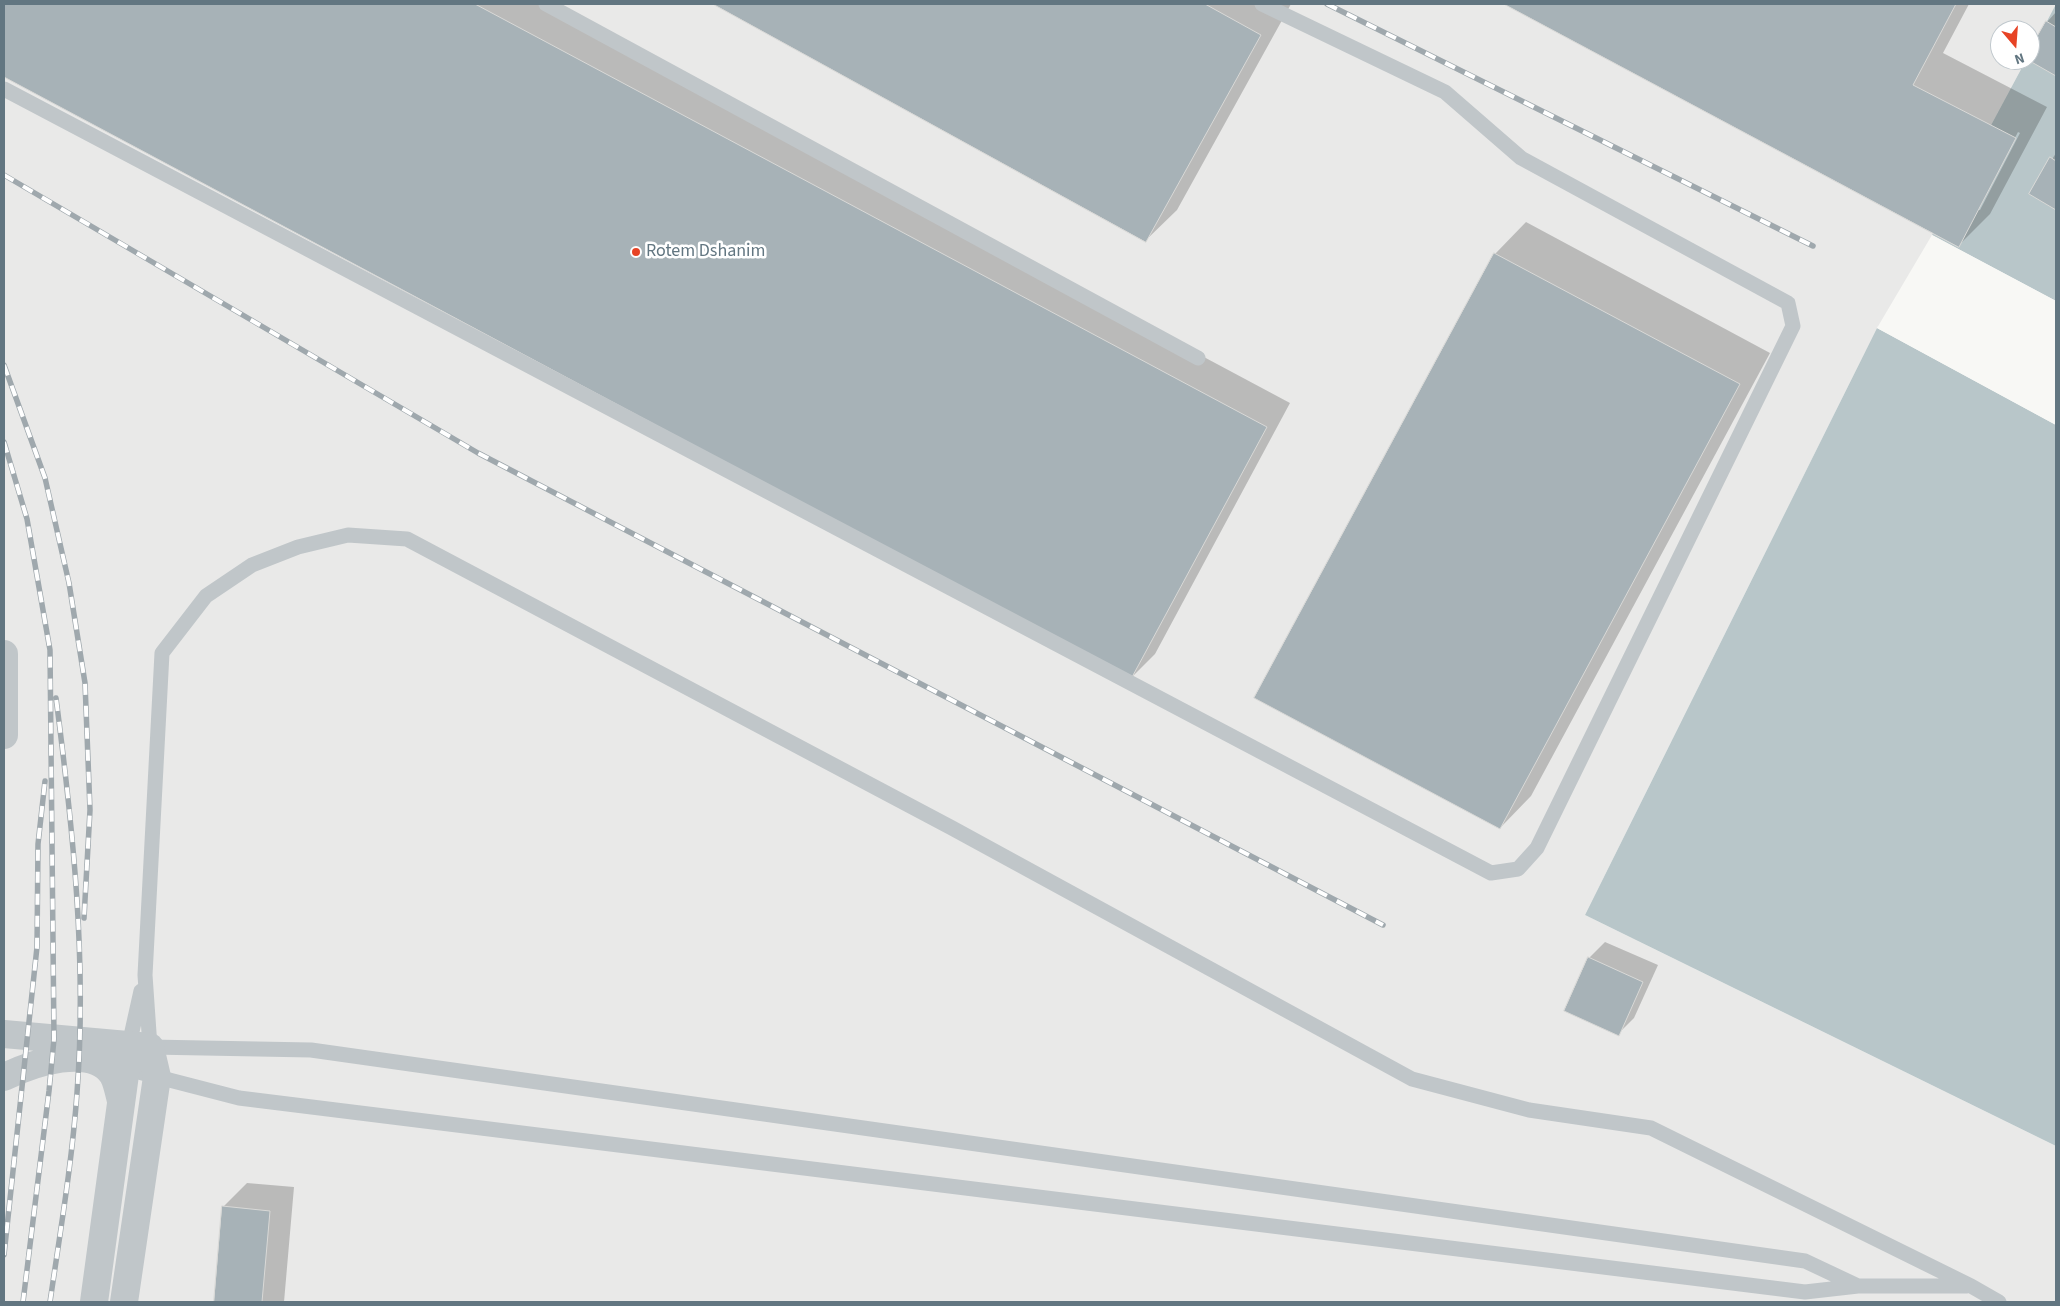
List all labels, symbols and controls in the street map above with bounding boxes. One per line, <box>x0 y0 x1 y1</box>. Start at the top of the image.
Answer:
north arrow <box>1990 20 2040 70</box>
text: N <box>2012 47 2027 69</box>
place label: Rotem Dshanim <box>646 241 765 263</box>
marker: Rotem Dshanim <box>630 246 642 258</box>

